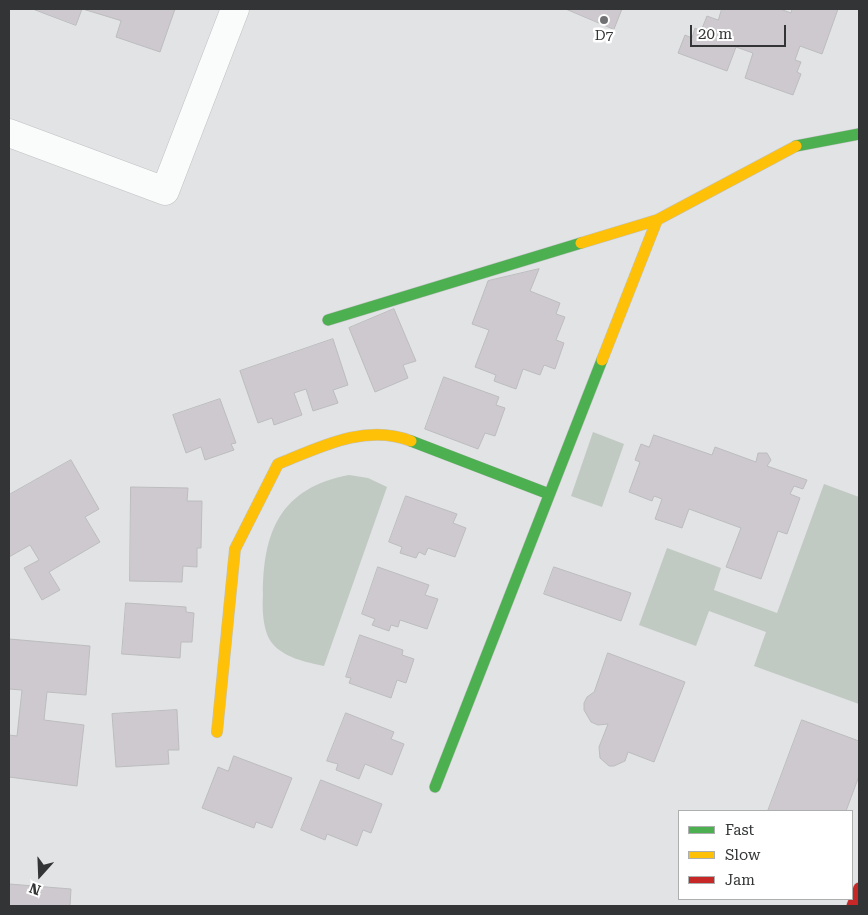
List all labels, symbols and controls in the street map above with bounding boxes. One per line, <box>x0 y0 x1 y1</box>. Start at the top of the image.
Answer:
marker: D7 <box>598 14 610 26</box>
scale bar <box>693 15 789 47</box>
text: 20 m <box>698 25 732 43</box>
place label: D7 <box>595 28 613 44</box>
legend <box>678 810 853 900</box>
text: Fast <box>725 821 754 839</box>
text: Slow <box>725 846 760 864</box>
north arrow <box>15 850 65 900</box>
text: Jam <box>725 871 755 889</box>
text: N <box>27 880 43 898</box>

